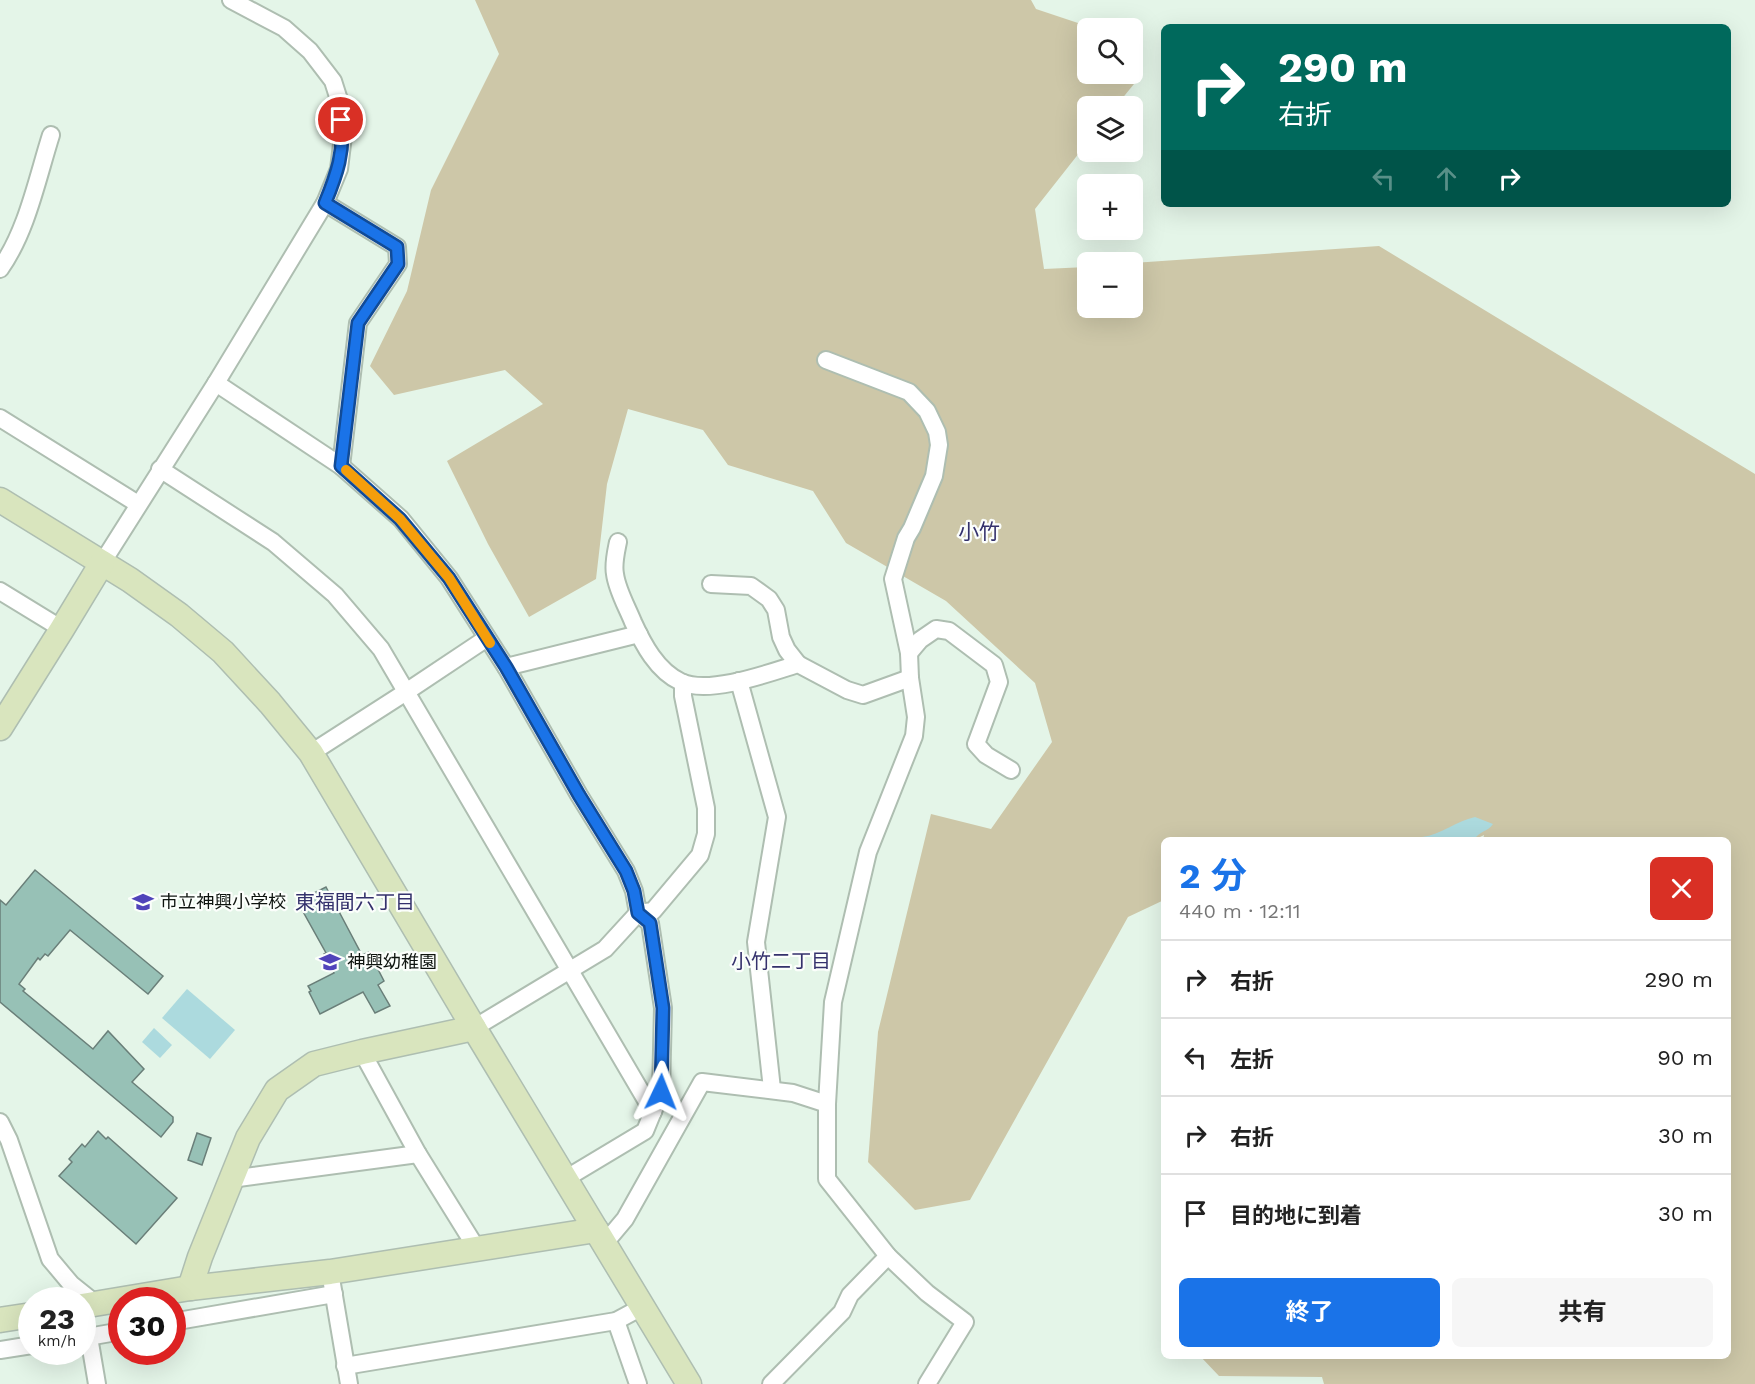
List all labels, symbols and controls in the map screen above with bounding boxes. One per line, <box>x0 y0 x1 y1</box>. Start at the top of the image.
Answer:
map controls <box>1077 18 1143 318</box>
button: search <box>1077 18 1143 84</box>
text: 290 m <box>1278 43 1408 92</box>
icon: right <box>1179 48 1257 126</box>
pin <box>315 94 366 145</box>
button: layers <box>1077 96 1143 162</box>
text: 右折 <box>1278 99 1332 131</box>
icon: arrive <box>324 103 357 136</box>
icon: left <box>1367 162 1400 195</box>
icon: ahead <box>1430 162 1463 195</box>
icon: right <box>1493 162 1526 195</box>
button: + <box>1077 174 1143 240</box>
button: − <box>1077 252 1143 318</box>
district label: 小竹 <box>958 519 1000 544</box>
text: 2 分 <box>1179 855 1247 897</box>
button: close <box>1650 857 1713 920</box>
school or university icon: 市立神興小学校 <box>131 890 155 914</box>
district label: 東福間六丁目 <box>295 890 415 914</box>
place label: 市立神興小学校 <box>160 891 286 912</box>
text: 440 m · 12:11 <box>1179 899 1301 923</box>
district label: 小竹二丁目 <box>731 949 831 973</box>
school or university icon: 神興幼稚園 <box>318 950 342 974</box>
place label: 神興幼稚園 <box>347 951 437 972</box>
icon: right <box>1179 963 1212 996</box>
text: 290 m <box>1644 967 1713 992</box>
text: 右折 <box>1230 969 1274 994</box>
icon: left <box>1179 1041 1212 1074</box>
text: 90 m <box>1657 1045 1713 1070</box>
text: 左折 <box>1230 1047 1274 1072</box>
position arrow <box>629 1060 693 1124</box>
icon: right <box>1179 1119 1212 1152</box>
text: 30 m <box>1658 1123 1713 1148</box>
text: 右折 <box>1230 1125 1274 1150</box>
icon: arrive <box>1179 1197 1212 1230</box>
text: 30 m <box>1658 1201 1713 1226</box>
text: 目的地に到着 <box>1230 1203 1362 1228</box>
button: 終了 <box>1179 1278 1440 1347</box>
button: 共有 <box>1452 1278 1713 1347</box>
speed limit sign: 30 <box>108 1287 186 1365</box>
text: 23 <box>39 1301 75 1336</box>
text: km/h <box>38 1332 76 1350</box>

